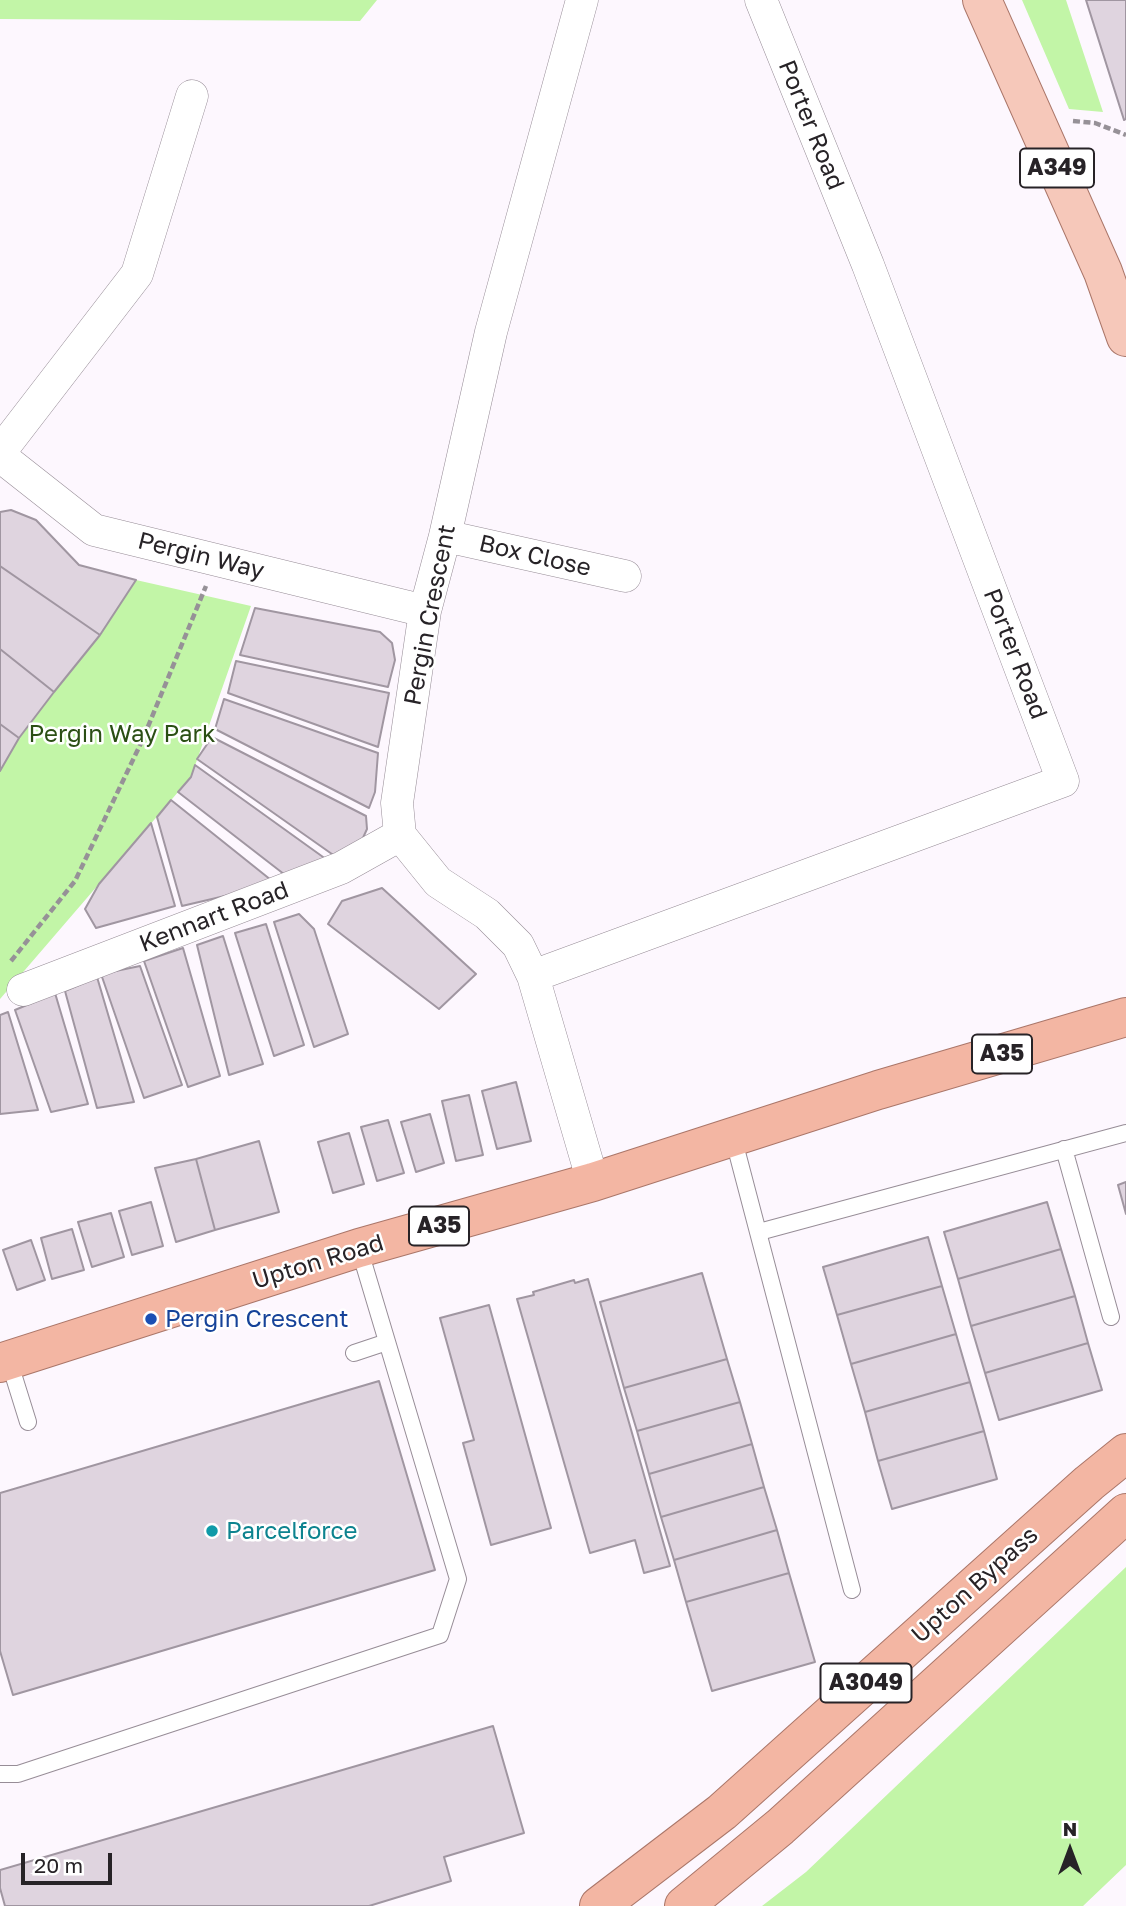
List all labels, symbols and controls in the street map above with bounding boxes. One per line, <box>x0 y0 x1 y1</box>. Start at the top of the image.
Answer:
street label: Porter Road <box>772 56 850 194</box>
road number: A349 <box>1020 148 1094 188</box>
street label: Pergin Crescent <box>398 522 462 708</box>
street label: Pergin Way <box>135 526 267 586</box>
street label: Box Close <box>476 529 594 583</box>
street label: Porter Road <box>977 585 1053 723</box>
park label: Pergin Way Park <box>28 720 216 748</box>
street label: Kennart Road <box>135 875 293 959</box>
road number: A35 <box>972 1035 1032 1074</box>
road number: A35 <box>409 1206 469 1246</box>
street label: Upton Road <box>249 1228 387 1296</box>
place label: Pergin Crescent <box>165 1305 349 1333</box>
marker: Pergin Crescent <box>143 1311 159 1327</box>
place label: Parcelforce <box>226 1517 357 1545</box>
street label: Upton Bypass <box>906 1521 1044 1649</box>
marker: Parcelforce <box>204 1523 220 1539</box>
road number: A3049 <box>820 1664 912 1702</box>
north arrow <box>1035 1815 1105 1885</box>
text: N <box>1063 1817 1077 1840</box>
scale bar <box>24 1840 116 1884</box>
text: 20 m <box>34 1852 83 1878</box>

